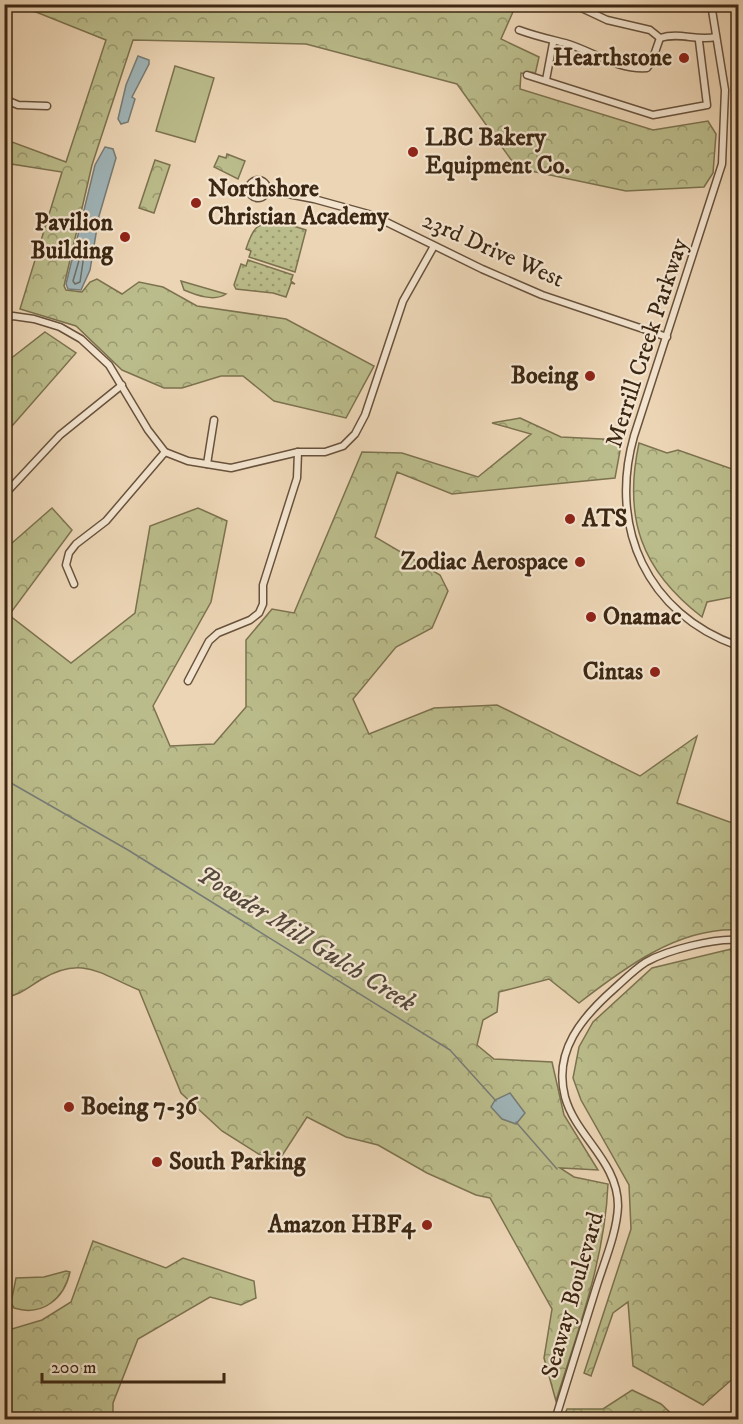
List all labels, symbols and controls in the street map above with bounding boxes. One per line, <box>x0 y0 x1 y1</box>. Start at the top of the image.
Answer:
place label: Hearthstone <box>553 43 672 73</box>
marker: Hearthstone <box>677 51 691 65</box>
place label: LBC Bakery Equipment Co. <box>425 123 570 181</box>
marker: LBC Bakery Equipment Co. <box>406 145 420 159</box>
place label: Northshore Christian Academy <box>208 174 389 232</box>
marker: Northshore Christian Academy <box>189 196 203 210</box>
street label: 23rd Drive West <box>418 205 569 295</box>
place label: Pavilion Building <box>30 208 114 266</box>
marker: Pavilion Building <box>118 230 132 244</box>
street label: Merrill Creek Parkway <box>599 234 695 452</box>
place label: Boeing <box>511 361 579 391</box>
marker: Boeing <box>583 369 597 383</box>
place label: ATS <box>581 504 627 534</box>
marker: ATS <box>563 512 577 526</box>
place label: Zodiac Aerospace <box>401 547 568 577</box>
marker: Zodiac Aerospace <box>573 555 587 569</box>
place label: Onamac <box>603 602 682 632</box>
marker: Onamac <box>584 610 598 624</box>
place label: Cintas <box>583 657 643 687</box>
marker: Cintas <box>648 665 662 679</box>
water label: Powder Mill Gulch Creek <box>190 858 422 1020</box>
place label: Boeing 7-36 <box>81 1092 199 1122</box>
marker: Boeing 7-36 <box>62 1100 76 1114</box>
place label: South Parking <box>169 1147 307 1177</box>
marker: South Parking <box>150 1155 164 1169</box>
street label: Seaway Boulevard <box>535 1208 611 1382</box>
place label: Amazon HBF4 <box>267 1210 416 1240</box>
marker: Amazon HBF4 <box>420 1218 434 1232</box>
scale bar <box>42 1346 224 1384</box>
text: 200 m <box>51 1357 97 1379</box>

